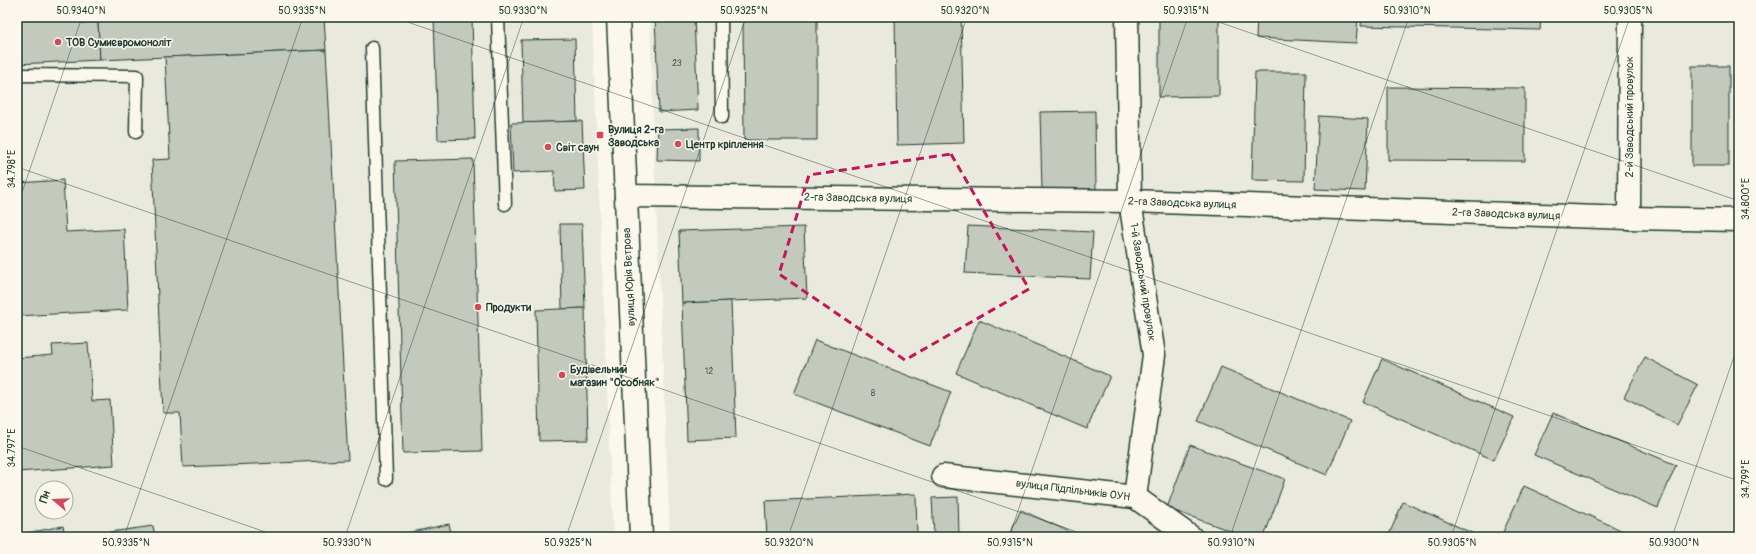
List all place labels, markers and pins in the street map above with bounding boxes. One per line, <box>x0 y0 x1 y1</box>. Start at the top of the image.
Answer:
place label: ТОВ Сумиєвромоноліт <box>65 36 172 49</box>
marker: ТОВ Сумиєвромоноліт <box>53 37 63 47</box>
place label: Вулиця 2-га Заводська <box>608 123 664 149</box>
marker: Вулиця 2-га Заводська <box>595 130 605 140</box>
place label: Центр кріплення <box>686 138 764 151</box>
marker: Центр кріплення <box>673 139 683 149</box>
place label: Світ саун <box>556 141 599 154</box>
marker: Світ саун <box>543 142 553 152</box>
place label: Продукти <box>486 301 531 314</box>
marker: Продукти <box>473 302 483 312</box>
place label: Будівельний магазин "Особняк" <box>570 363 659 389</box>
marker: Будівельний магазин "Особняк" <box>557 370 567 380</box>

